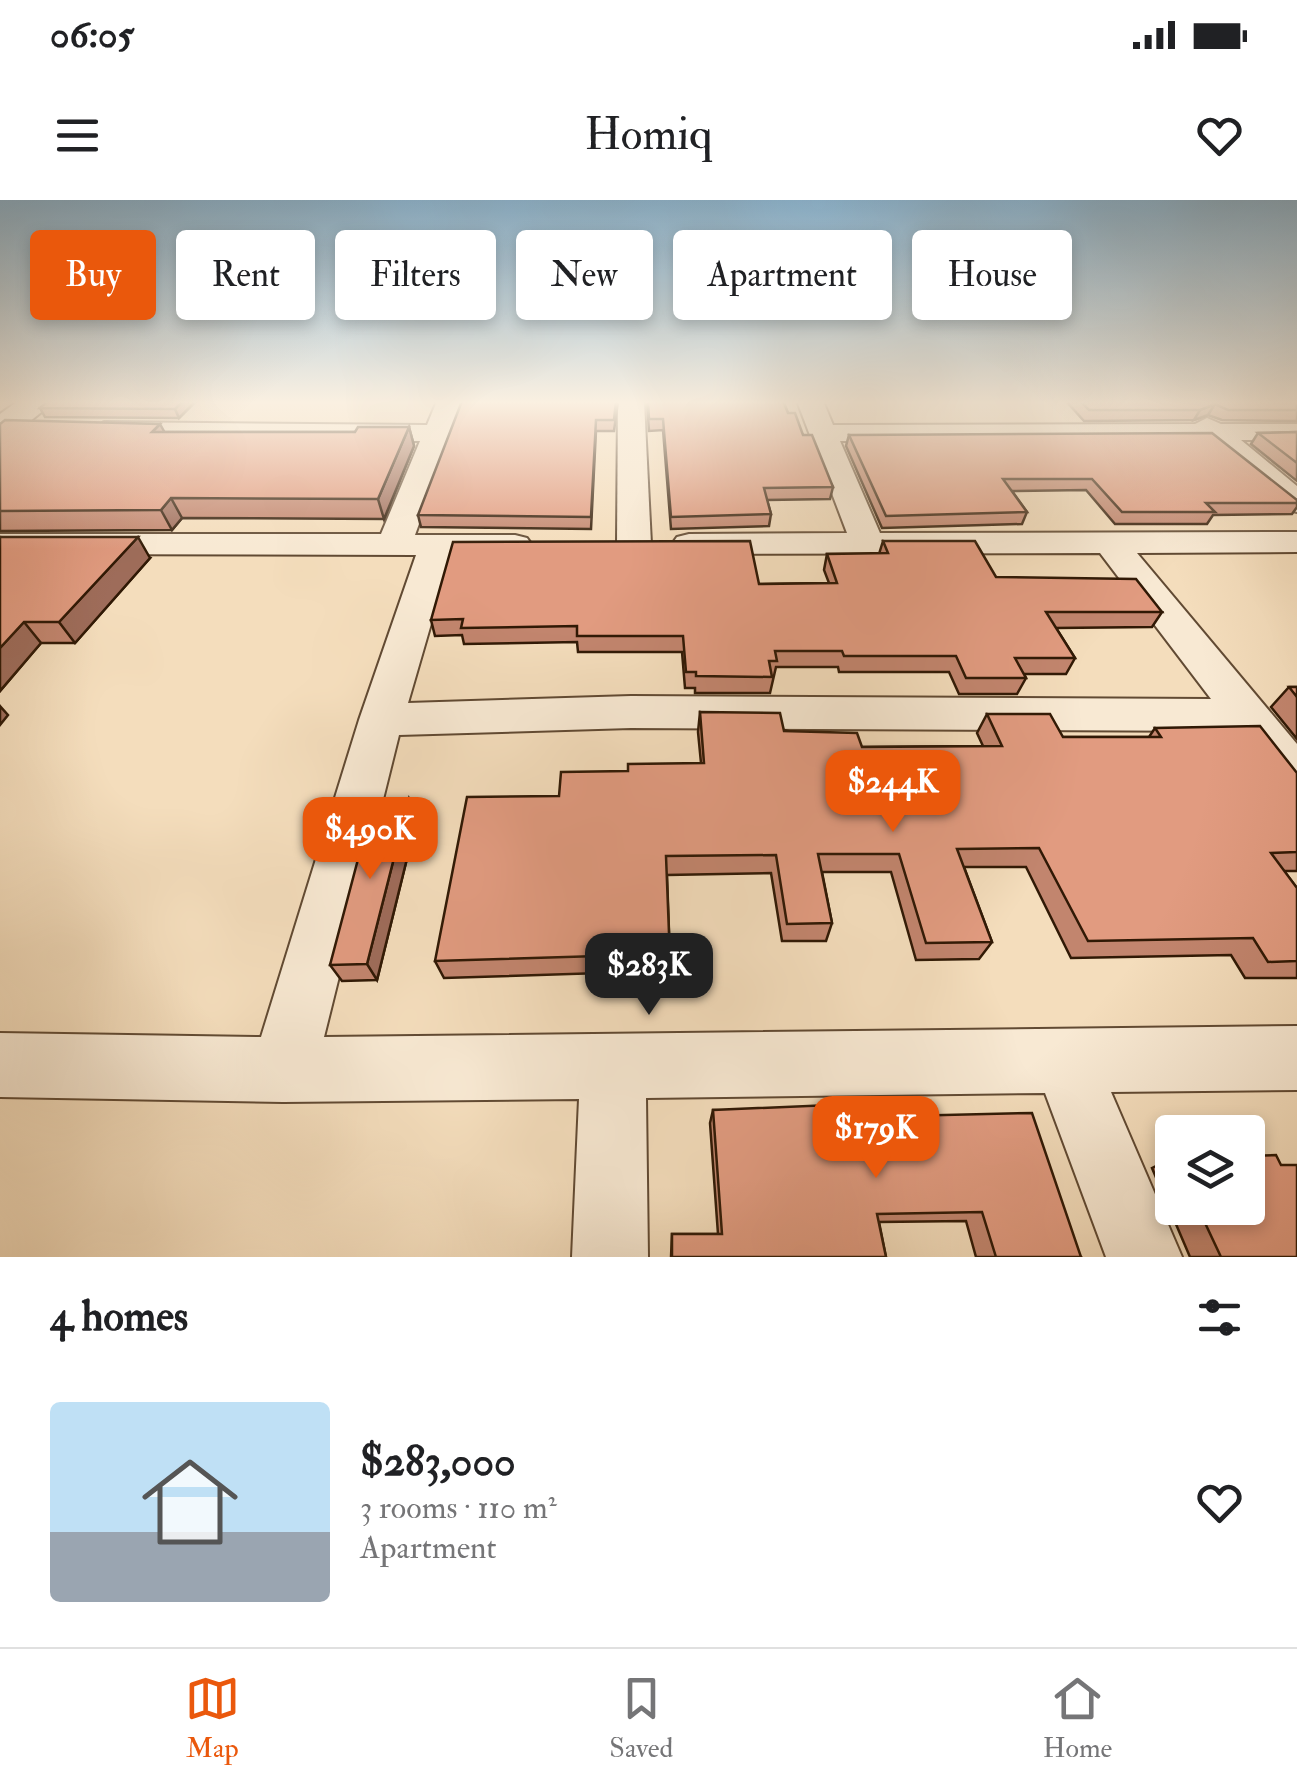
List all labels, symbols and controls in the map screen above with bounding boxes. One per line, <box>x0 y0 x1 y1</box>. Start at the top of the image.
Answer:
text: 06:05 <box>50 11 134 59</box>
text: Homiq <box>584 107 713 163</box>
icon: menu <box>50 108 105 163</box>
icon: heart <box>1192 108 1247 163</box>
chip: Buy <box>30 230 156 320</box>
chip: Rent <box>176 230 315 320</box>
chip: Filters <box>335 230 496 320</box>
chip: New <box>516 230 653 320</box>
chip: Apartment <box>673 230 892 320</box>
chip: House <box>912 230 1072 320</box>
pin: $244K <box>823 750 963 835</box>
text: $244K <box>847 762 939 802</box>
pin: $490K <box>300 797 440 882</box>
text: $490K <box>325 809 415 849</box>
pin: $283K <box>579 933 719 1018</box>
text: $283K <box>607 945 691 985</box>
pin: $179K <box>806 1096 946 1181</box>
text: $179K <box>835 1108 917 1148</box>
map controls <box>1155 1115 1265 1225</box>
button: layers <box>1155 1115 1265 1225</box>
icon: filters <box>1192 1290 1247 1345</box>
text: 4 homes <box>50 1291 188 1343</box>
text: $283,000 <box>360 1436 515 1488</box>
icon: home <box>130 1442 250 1562</box>
icon: heart <box>1192 1475 1247 1530</box>
text: 3 rooms · 110 m² <box>360 1488 557 1528</box>
text: Apartment <box>360 1528 497 1568</box>
tab: Map <box>185 1671 240 1766</box>
tab: Saved <box>609 1671 673 1766</box>
tab: Home <box>1043 1671 1112 1766</box>

